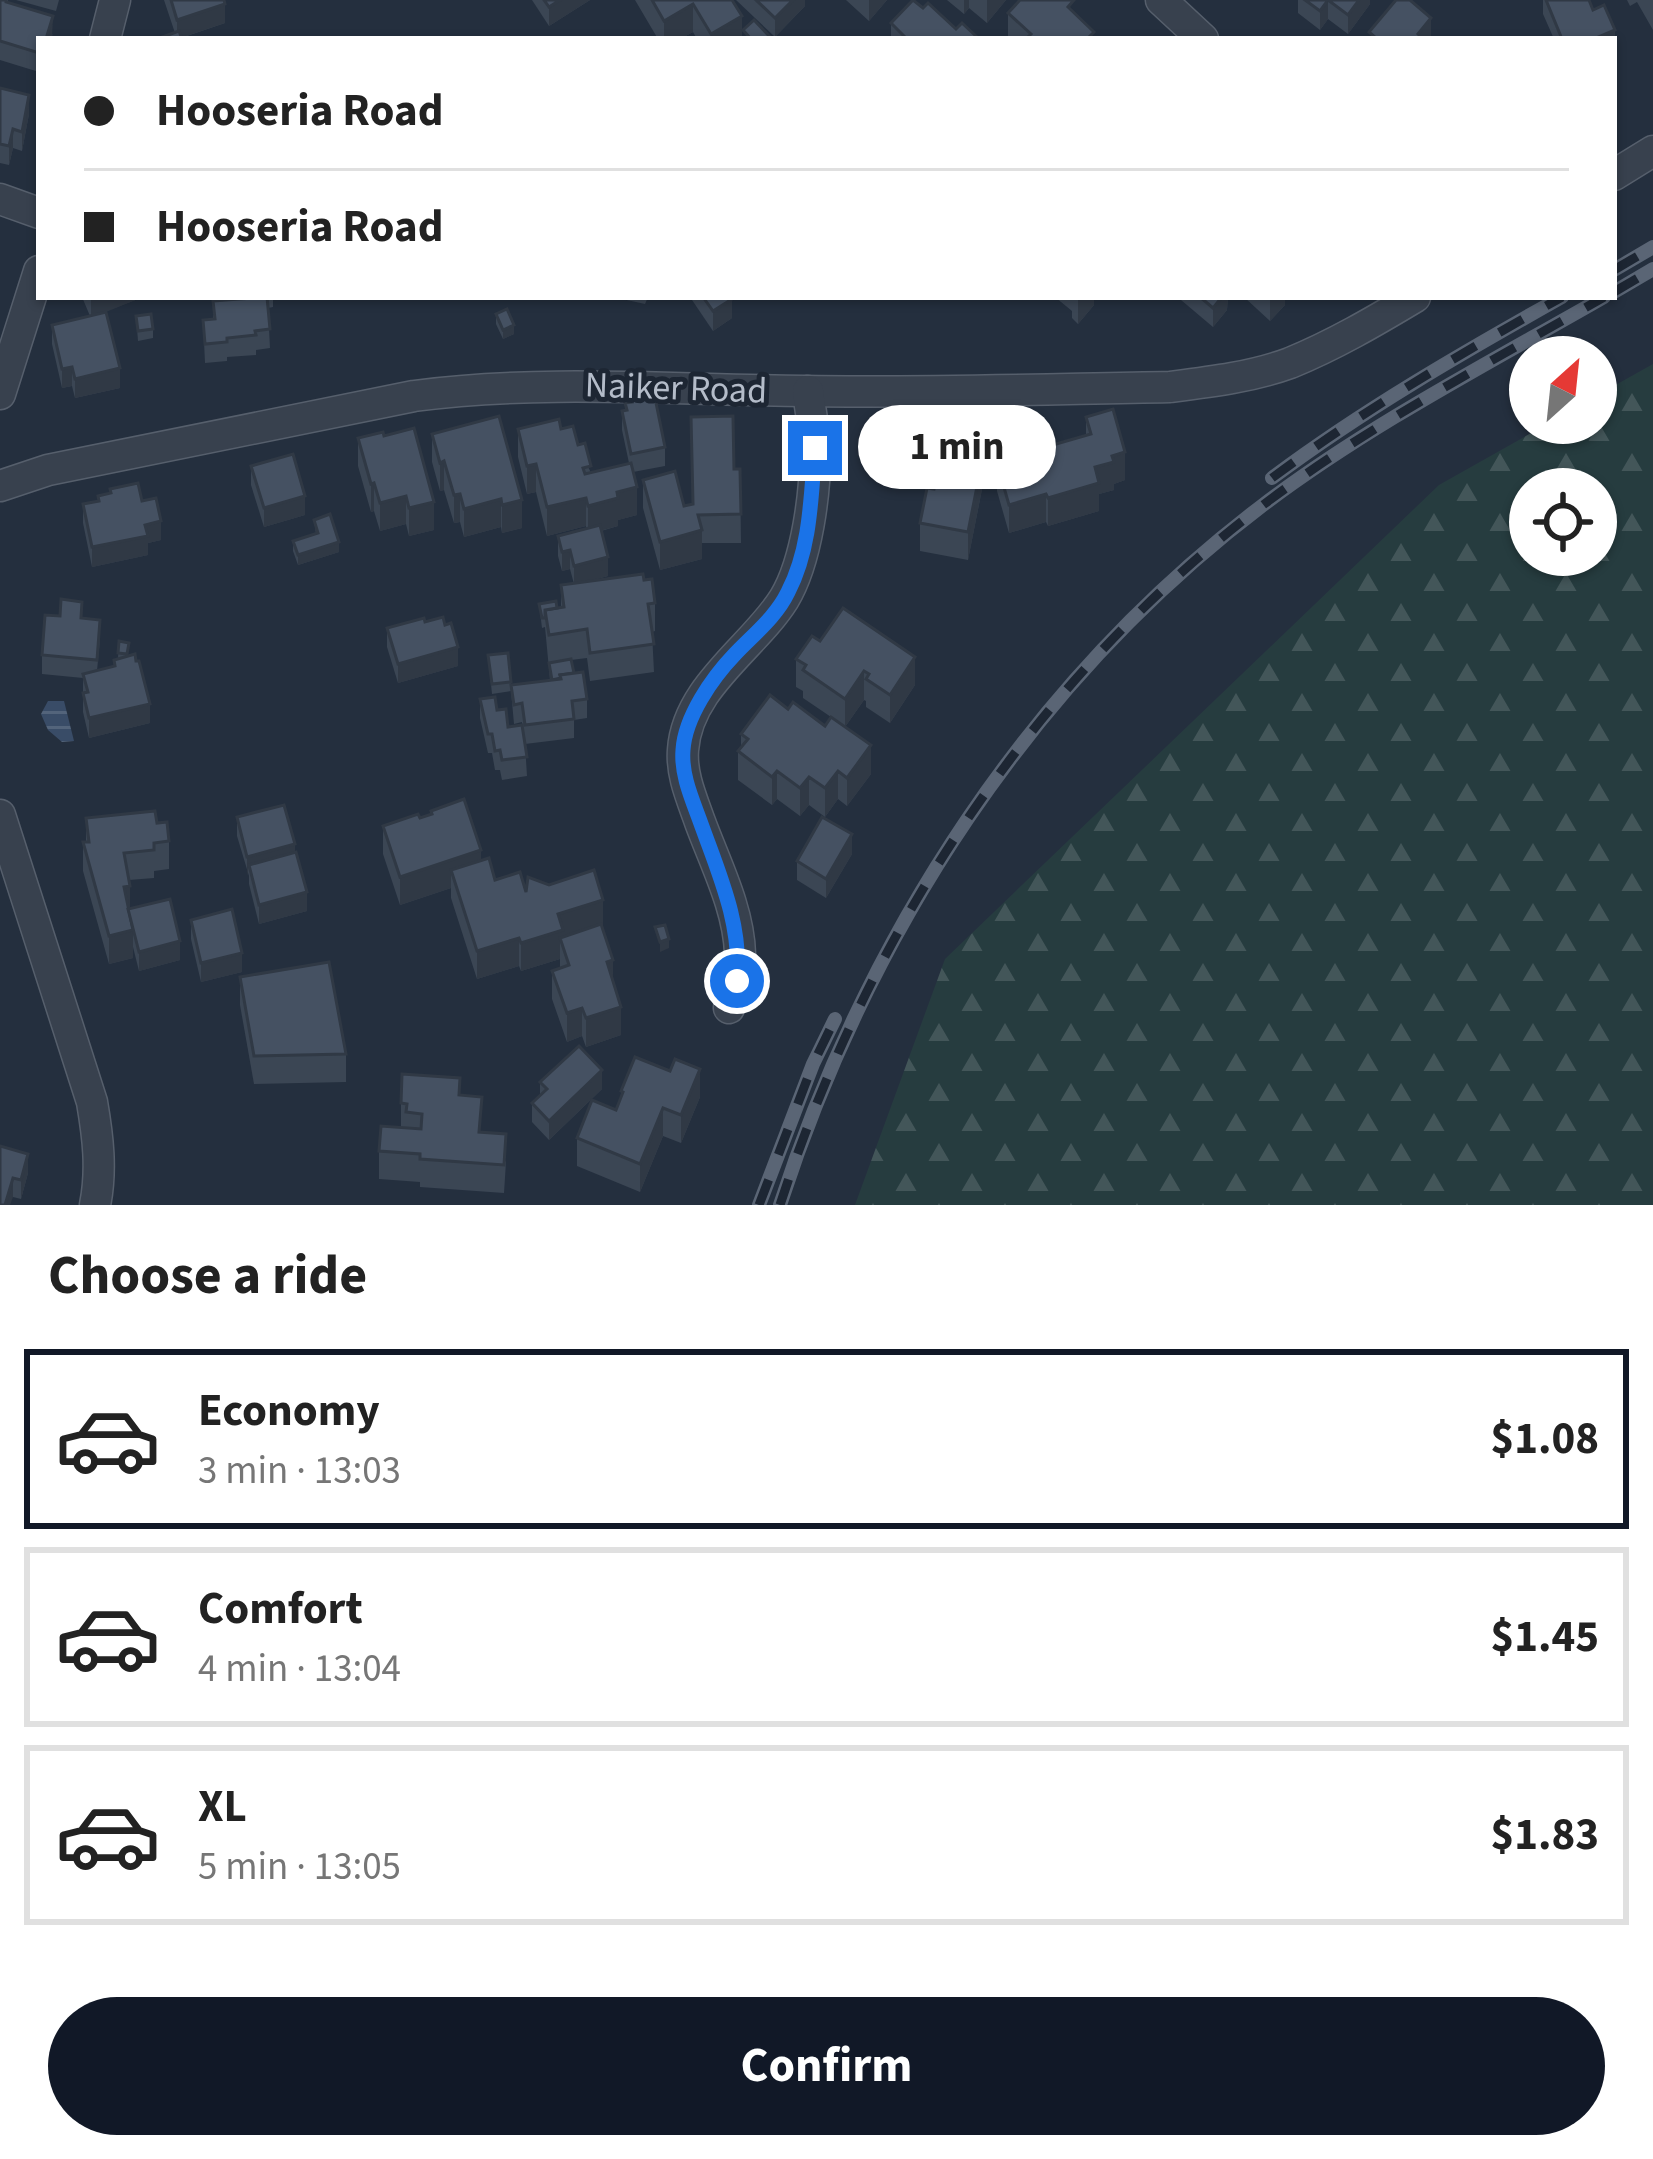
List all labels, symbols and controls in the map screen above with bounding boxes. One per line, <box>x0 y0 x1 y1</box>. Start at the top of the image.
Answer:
text: Hooseria Road <box>156 79 443 143</box>
text: Hooseria Road <box>156 195 443 259</box>
north arrow <box>1509 336 1617 444</box>
map controls <box>1509 336 1617 576</box>
street label: Naiker Road <box>584 359 768 417</box>
callout: 1 min <box>857 406 1055 490</box>
text: 1 min <box>910 419 1004 475</box>
route end <box>788 421 842 475</box>
button: locate <box>1509 468 1617 576</box>
route start <box>710 954 764 1008</box>
text: Choose a ride <box>48 1238 367 1315</box>
text: Economy <box>198 1379 380 1443</box>
icon: car <box>54 1385 162 1493</box>
text: $1.08 <box>1490 1407 1599 1471</box>
text: 3 min · 13:03 <box>198 1443 401 1499</box>
text: Comfort <box>198 1577 363 1641</box>
icon: car <box>54 1583 162 1691</box>
text: $1.45 <box>1490 1605 1599 1669</box>
text: 4 min · 13:04 <box>198 1641 401 1697</box>
text: XL <box>198 1775 247 1839</box>
icon: car <box>54 1781 162 1889</box>
text: $1.83 <box>1490 1803 1599 1867</box>
text: 5 min · 13:05 <box>198 1839 401 1895</box>
button: Confirm <box>48 1997 1605 2135</box>

